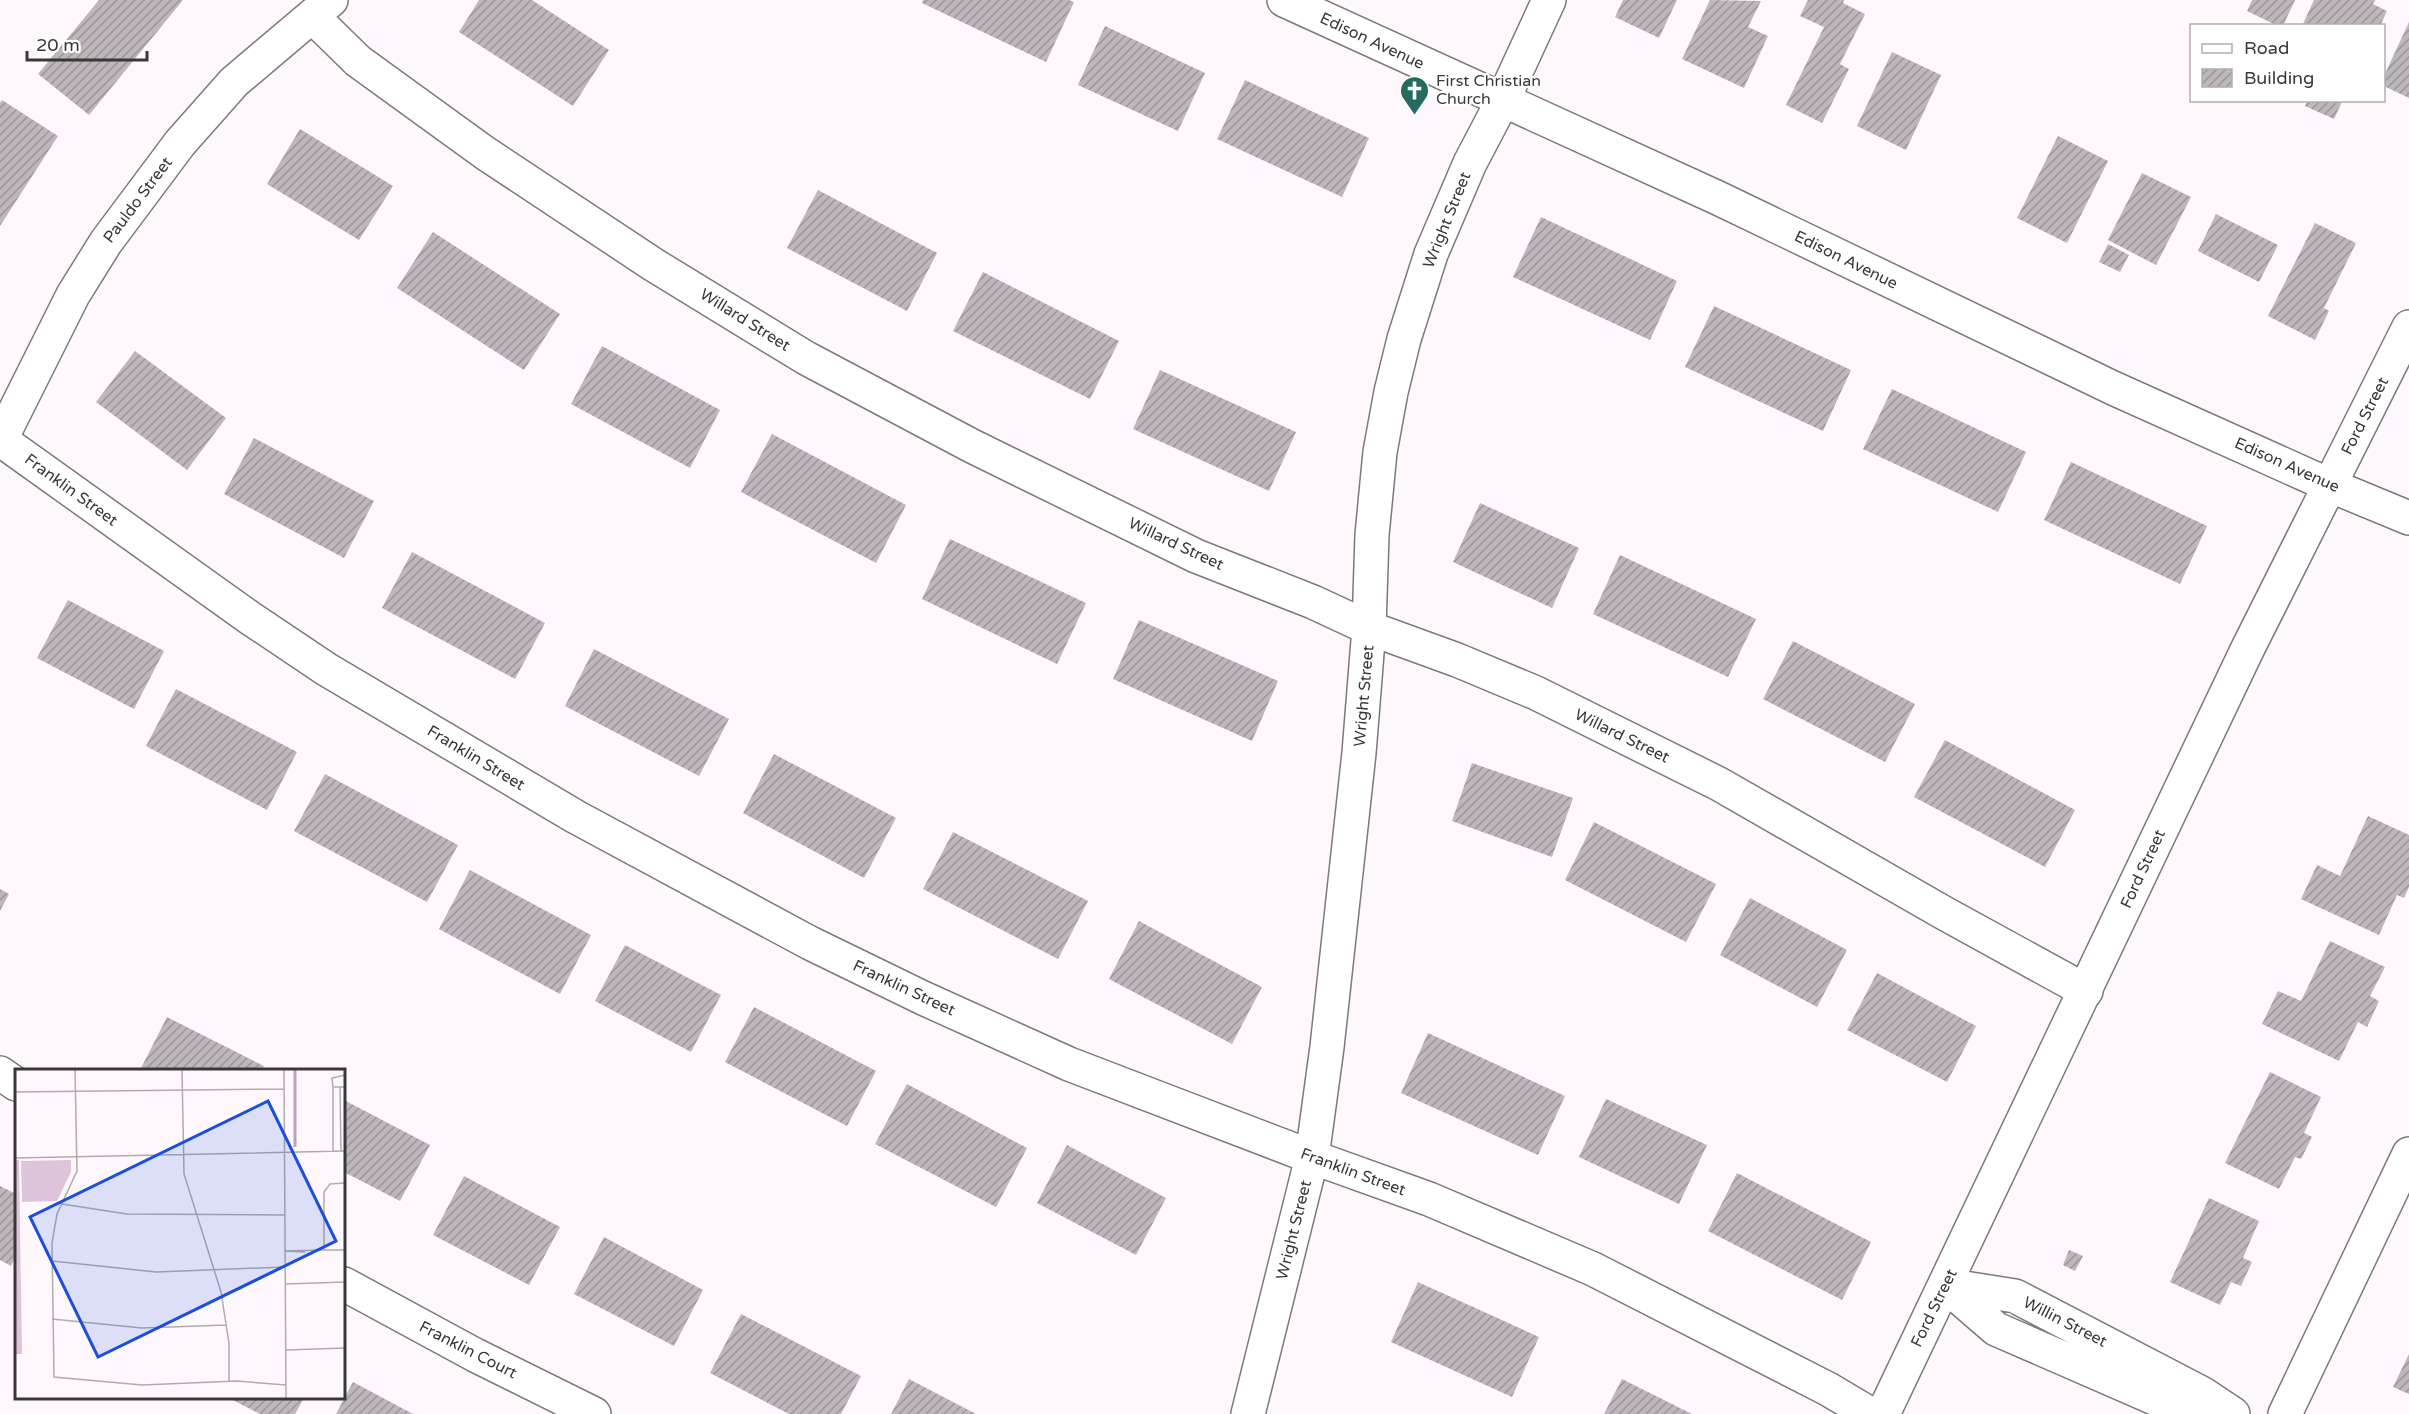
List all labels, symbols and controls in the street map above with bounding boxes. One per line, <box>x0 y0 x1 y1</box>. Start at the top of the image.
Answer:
street label: Edison Avenue <box>1317 8 1427 74</box>
scale bar <box>27 24 147 62</box>
legend <box>2190 24 2385 102</box>
text: 20 m <box>36 34 80 56</box>
text: Road <box>2244 37 2289 59</box>
text: Building <box>2244 67 2314 89</box>
place label: First Christian Church <box>1436 71 1541 109</box>
church icon: First Christian Church <box>1399 74 1431 116</box>
street label: Pauldo Street <box>99 153 177 247</box>
street label: Wright Street <box>1419 169 1475 271</box>
street label: Edison Avenue <box>1791 226 1901 294</box>
street label: Willard Street <box>696 284 794 356</box>
street label: Ford Street <box>2337 374 2393 458</box>
street label: Edison Avenue <box>2231 433 2343 497</box>
street label: Franklin Street <box>20 449 122 531</box>
street label: Willard Street <box>1125 513 1227 575</box>
street label: Wright Street <box>1350 644 1378 748</box>
street label: Willard Street <box>1571 704 1673 768</box>
street label: Franklin Street <box>423 721 529 795</box>
street label: Ford Street <box>2116 826 2170 912</box>
street label: Franklin Street <box>850 956 958 1020</box>
inset map <box>15 1069 345 1399</box>
street label: Franklin Street <box>1298 1144 1408 1200</box>
street label: Wright Street <box>1272 1178 1316 1282</box>
street label: Ford Street <box>1906 1266 1962 1350</box>
street label: Willin Street <box>2020 1292 2110 1352</box>
street label: Franklin Court <box>416 1317 520 1383</box>

